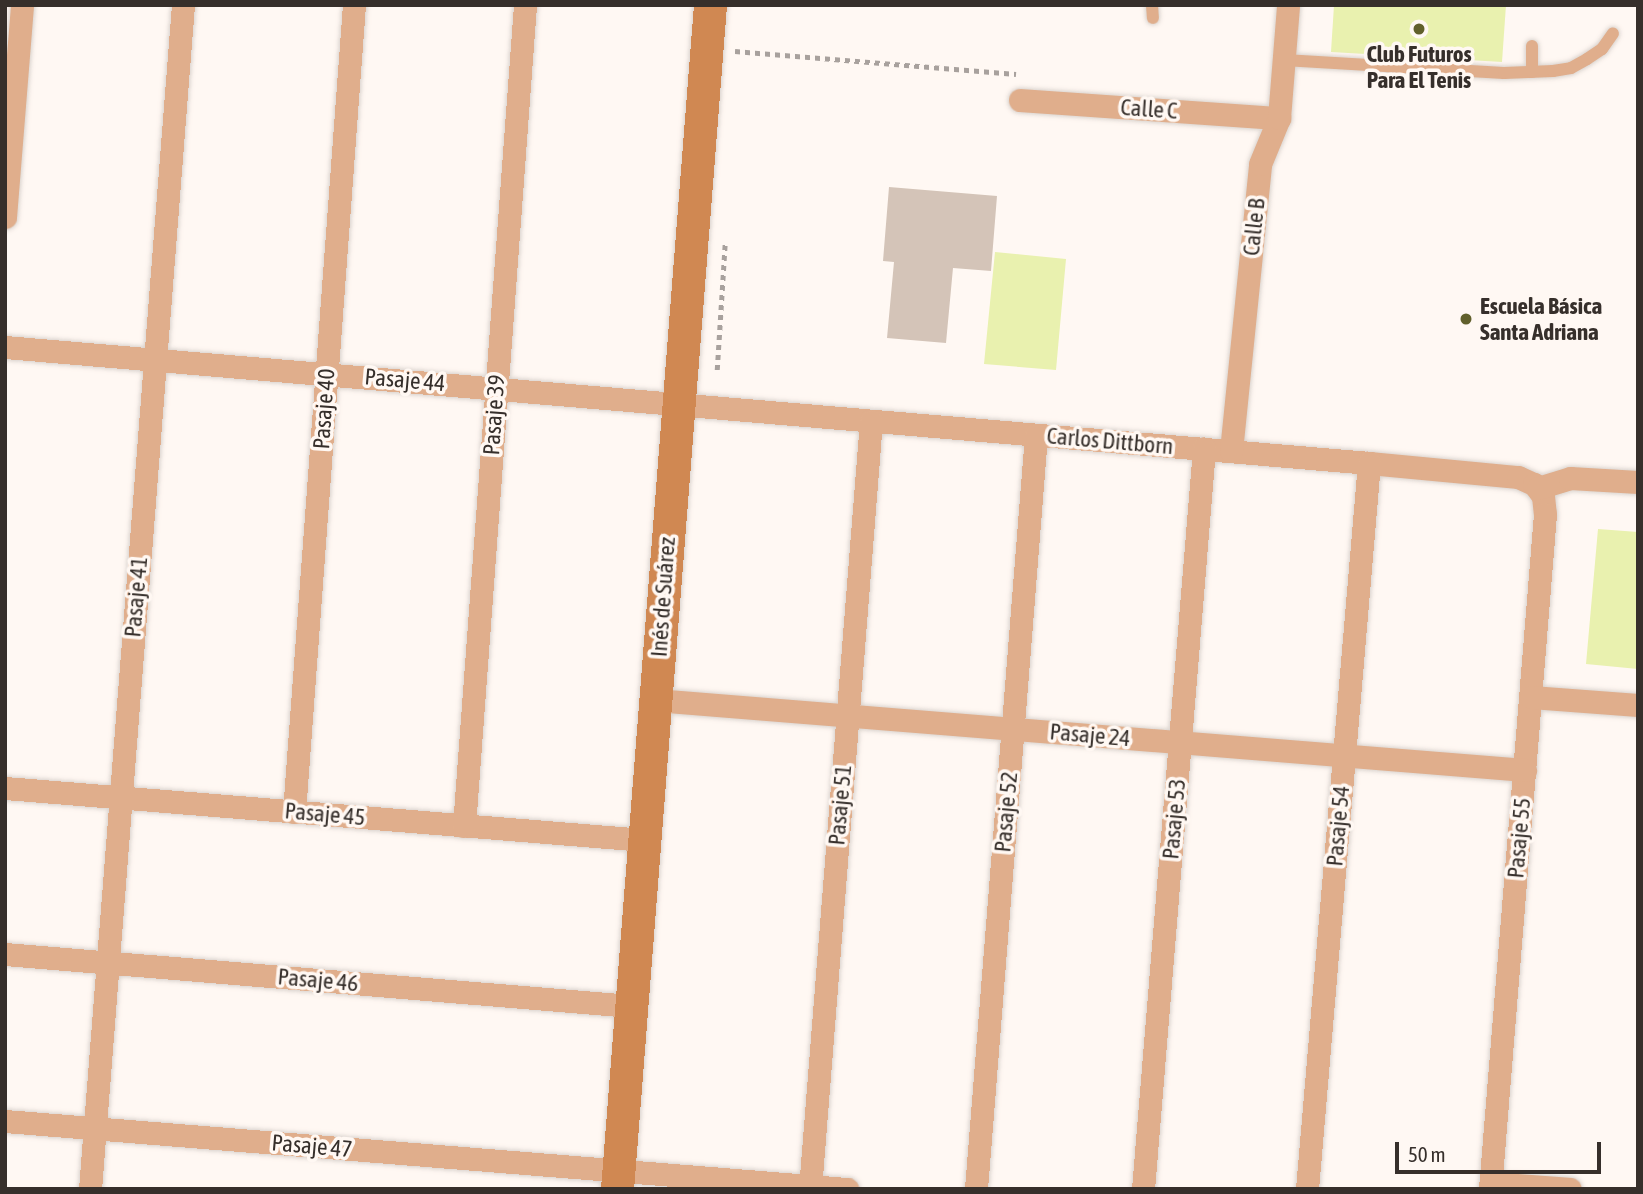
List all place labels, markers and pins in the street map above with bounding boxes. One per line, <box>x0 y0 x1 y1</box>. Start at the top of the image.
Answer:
marker: Club Futuros Para El Tenis <box>1411 21 1427 37</box>
place label: Club Futuros Para El Tenis <box>1366 40 1472 94</box>
place label: Escuela Básica Santa Adriana <box>1480 292 1602 346</box>
marker: Escuela Básica Santa Adriana <box>1458 311 1474 327</box>

